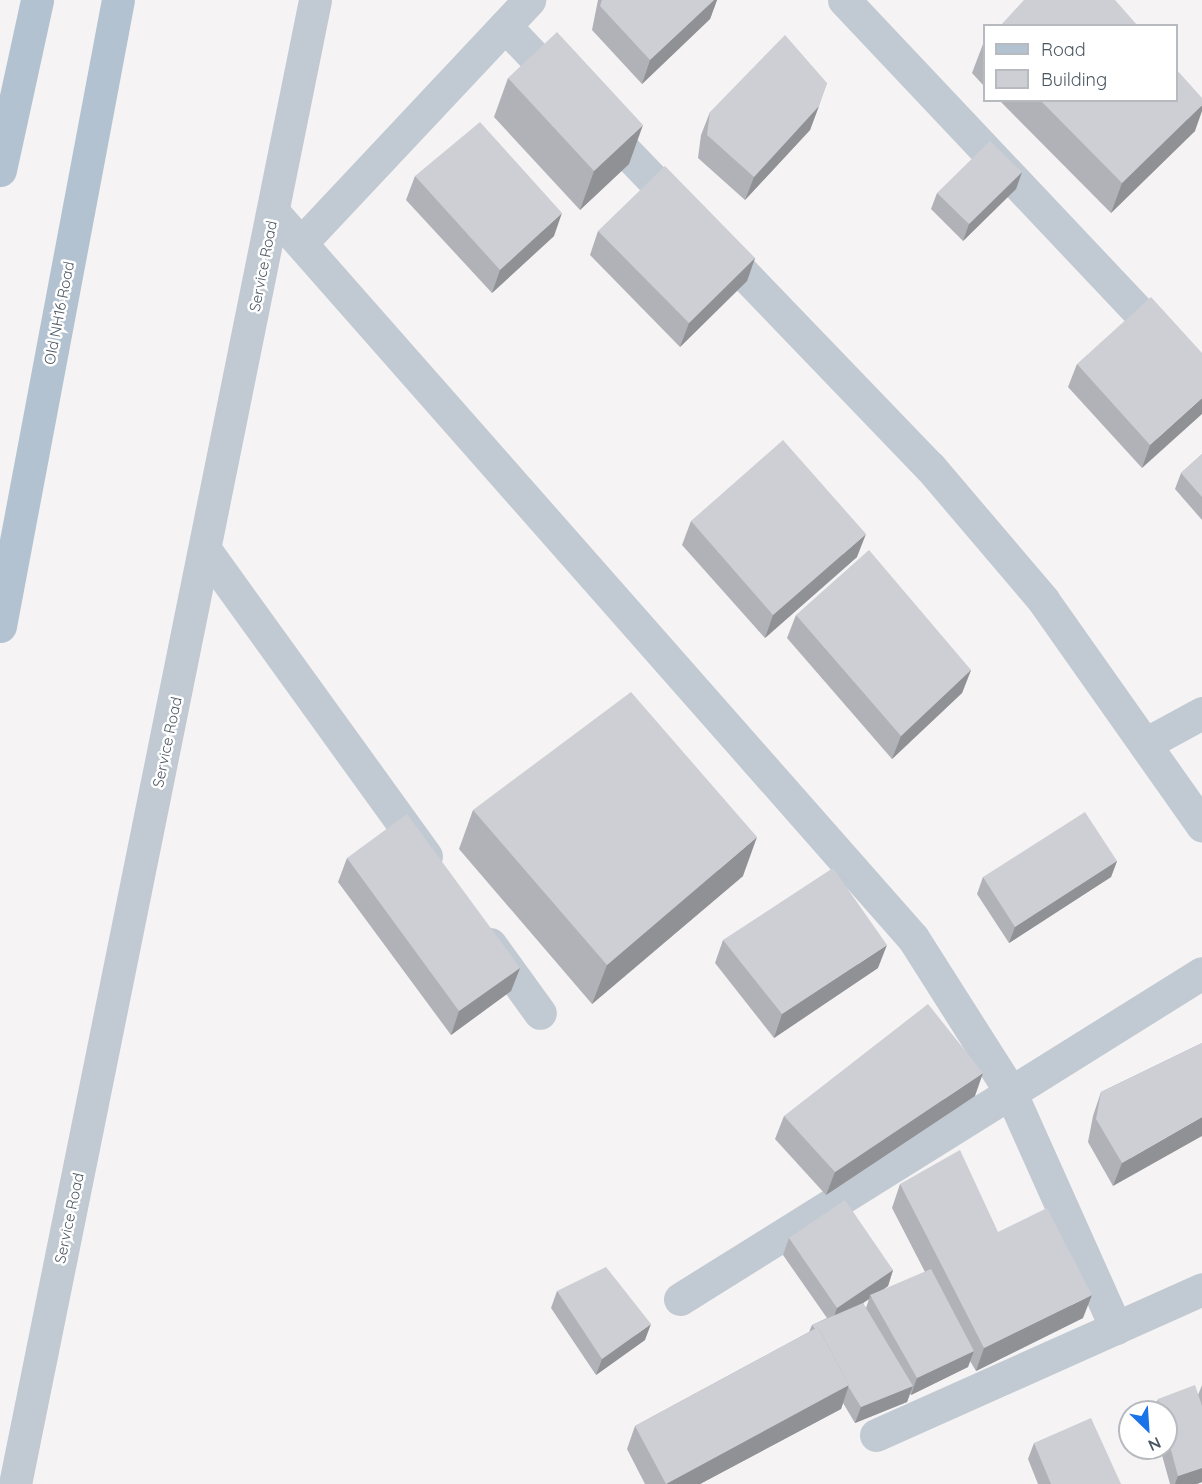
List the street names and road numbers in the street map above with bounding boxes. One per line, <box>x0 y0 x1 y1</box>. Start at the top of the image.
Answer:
street label: Service Road <box>245 219 281 313</box>
street label: Old NH16 Road <box>40 260 78 366</box>
street label: Service Road <box>149 695 185 789</box>
street label: Service Road <box>51 1171 87 1265</box>

